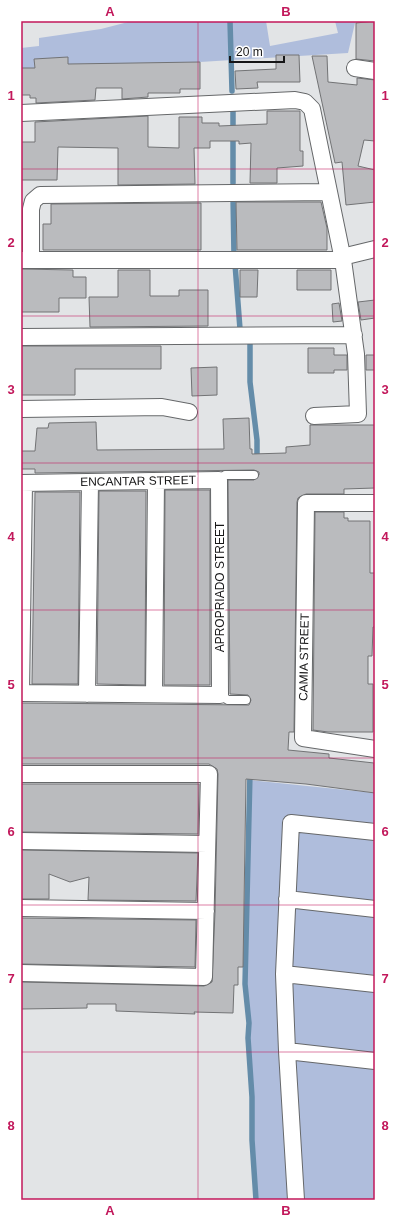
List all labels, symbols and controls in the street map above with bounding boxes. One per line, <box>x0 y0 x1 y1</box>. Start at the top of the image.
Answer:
text: A <box>105 4 115 19</box>
text: B <box>281 4 291 19</box>
scale bar <box>230 38 284 64</box>
text: 20 m <box>236 45 263 59</box>
text: 1 <box>7 88 15 103</box>
text: 1 <box>381 88 389 103</box>
text: 2 <box>7 235 15 250</box>
text: 2 <box>381 235 389 250</box>
text: 3 <box>7 382 15 397</box>
text: 3 <box>381 382 389 397</box>
street label: ENCANTAR STREET <box>80 473 197 489</box>
street label: APROPRIADO STREET <box>213 521 227 652</box>
text: 4 <box>7 529 15 544</box>
text: 4 <box>381 529 389 544</box>
street label: CAMIA STREET <box>296 612 312 701</box>
text: 5 <box>7 677 15 692</box>
text: 5 <box>381 677 389 692</box>
text: 6 <box>7 824 15 839</box>
text: 6 <box>381 824 389 839</box>
text: 7 <box>7 971 15 986</box>
text: 7 <box>381 971 389 986</box>
text: 8 <box>7 1118 15 1133</box>
text: 8 <box>381 1118 389 1133</box>
text: A <box>105 1203 115 1218</box>
text: B <box>281 1203 291 1218</box>

